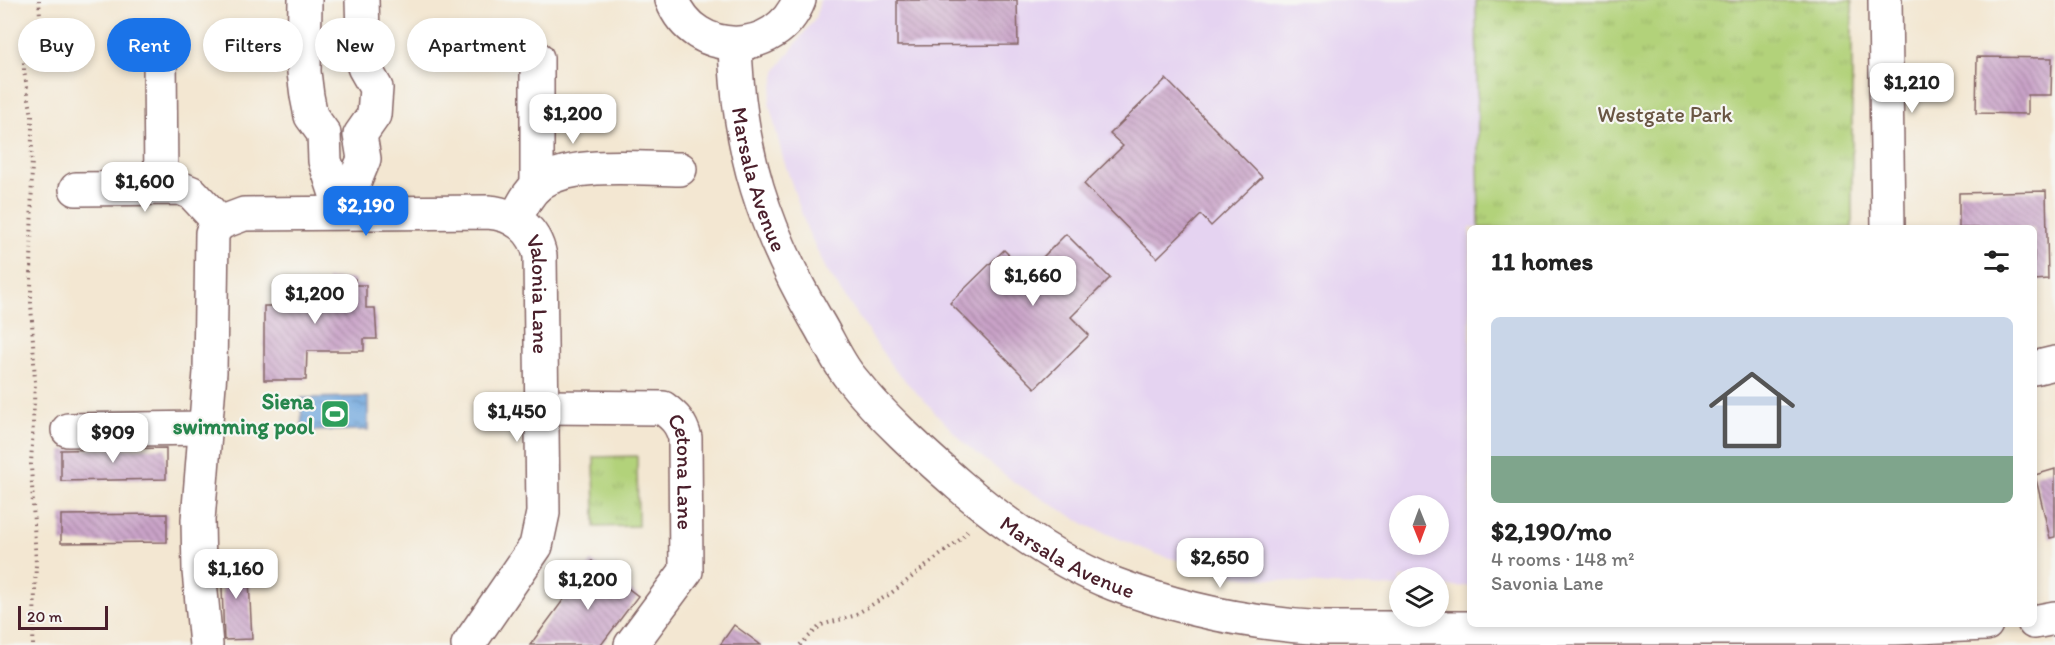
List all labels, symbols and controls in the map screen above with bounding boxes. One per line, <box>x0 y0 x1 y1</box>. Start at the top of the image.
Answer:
chip: Buy <box>18 18 95 72</box>
chip: Rent <box>107 18 191 72</box>
chip: Filters <box>203 18 303 72</box>
chip: New <box>315 18 395 72</box>
chip: Apartment <box>407 18 547 72</box>
pin: $1,210 <box>1863 63 1961 114</box>
text: $1,210 <box>1884 70 1940 94</box>
pin: $1,200 <box>524 94 622 145</box>
text: $1,200 <box>543 101 603 125</box>
park label: Westgate Park <box>1597 101 1733 128</box>
street label: Marsala Avenue <box>726 105 793 256</box>
pin: $1,600 <box>96 162 194 213</box>
text: $1,600 <box>115 169 175 193</box>
pin: $2,190 <box>317 186 415 237</box>
text: $2,190 <box>337 193 395 217</box>
street label: Valonia Lane <box>520 230 555 354</box>
text: 11 homes <box>1491 245 1593 277</box>
icon: filters <box>1980 245 2013 278</box>
pin: $1,660 <box>984 256 1082 307</box>
text: $1,660 <box>1004 263 1062 287</box>
pin: $1,200 <box>266 274 364 325</box>
text: $1,200 <box>285 281 345 305</box>
icon: home <box>1698 356 1806 464</box>
place label: Siena swimming pool <box>173 388 315 440</box>
pin: $1,450 <box>468 392 566 443</box>
sports icon: Siena swimming pool <box>319 398 351 430</box>
text: $1,450 <box>488 399 547 423</box>
street label: Cetona Lane <box>662 407 699 530</box>
pin: $909 <box>77 413 149 464</box>
text: $909 <box>91 420 135 444</box>
north arrow <box>1389 495 1449 555</box>
map controls <box>1389 495 1449 627</box>
street label: Marsala Avenue <box>995 509 1138 604</box>
text: $2,190/mo <box>1491 515 1612 547</box>
pin: $2,650 <box>1171 538 1269 589</box>
text: $2,650 <box>1191 545 1249 569</box>
text: 4 rooms · 148 m² <box>1491 547 1635 571</box>
pin: $1,160 <box>187 549 285 600</box>
text: $1,160 <box>208 556 264 580</box>
pin: $1,200 <box>539 560 637 611</box>
text: $1,200 <box>558 567 618 591</box>
button: layers <box>1389 567 1449 627</box>
text: Savonia Lane <box>1491 571 1604 595</box>
scale bar <box>18 603 108 630</box>
text: 20 m <box>27 607 62 626</box>

